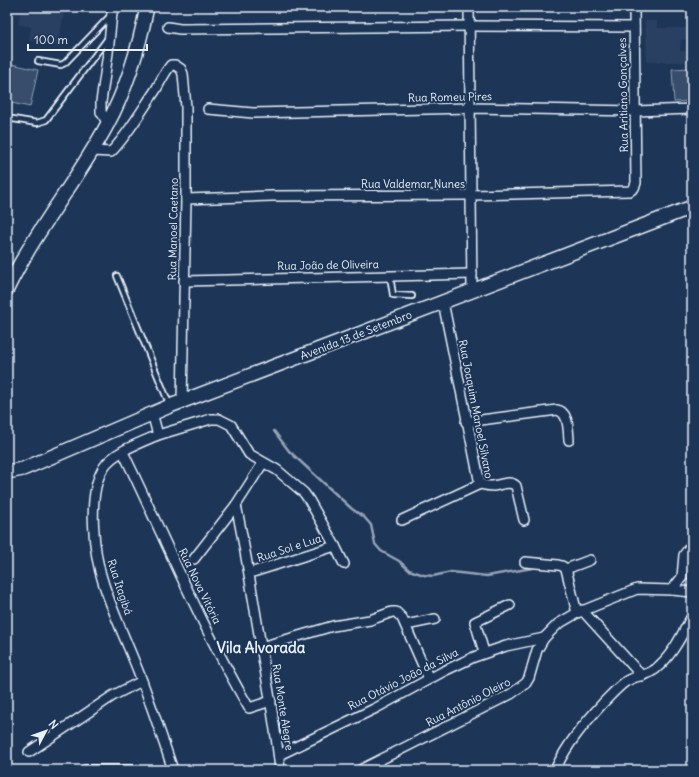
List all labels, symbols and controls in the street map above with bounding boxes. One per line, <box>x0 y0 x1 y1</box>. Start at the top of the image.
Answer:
scale bar <box>28 26 147 52</box>
text: 100 m <box>34 32 68 47</box>
street label: Rua Aritiano Gonçalves <box>615 37 631 153</box>
street label: Rua Romeu Pires <box>408 89 492 105</box>
street label: Rua Valdemar Nunes <box>361 177 465 191</box>
street label: Rua Manoel Caetano <box>165 178 181 280</box>
street label: Rua João de Oliveira <box>277 257 379 273</box>
street label: Avenida 13 de Setembro <box>298 307 414 363</box>
street label: Rua Joaquim Manoel Silvano <box>456 338 496 480</box>
street label: Rua Sol e Lua <box>255 531 323 565</box>
street label: Rua Nova Vitória <box>176 546 224 626</box>
street label: Rua Itagibá <box>104 557 136 617</box>
district label: Vila Alvorada <box>217 638 306 657</box>
street label: Rua Otávio João da Silva <box>345 645 461 713</box>
street label: Rua Monte Alegre <box>269 663 297 751</box>
street label: Rua Antônio Oleiro <box>423 675 513 729</box>
north arrow <box>26 711 66 751</box>
text: N <box>46 717 61 732</box>

